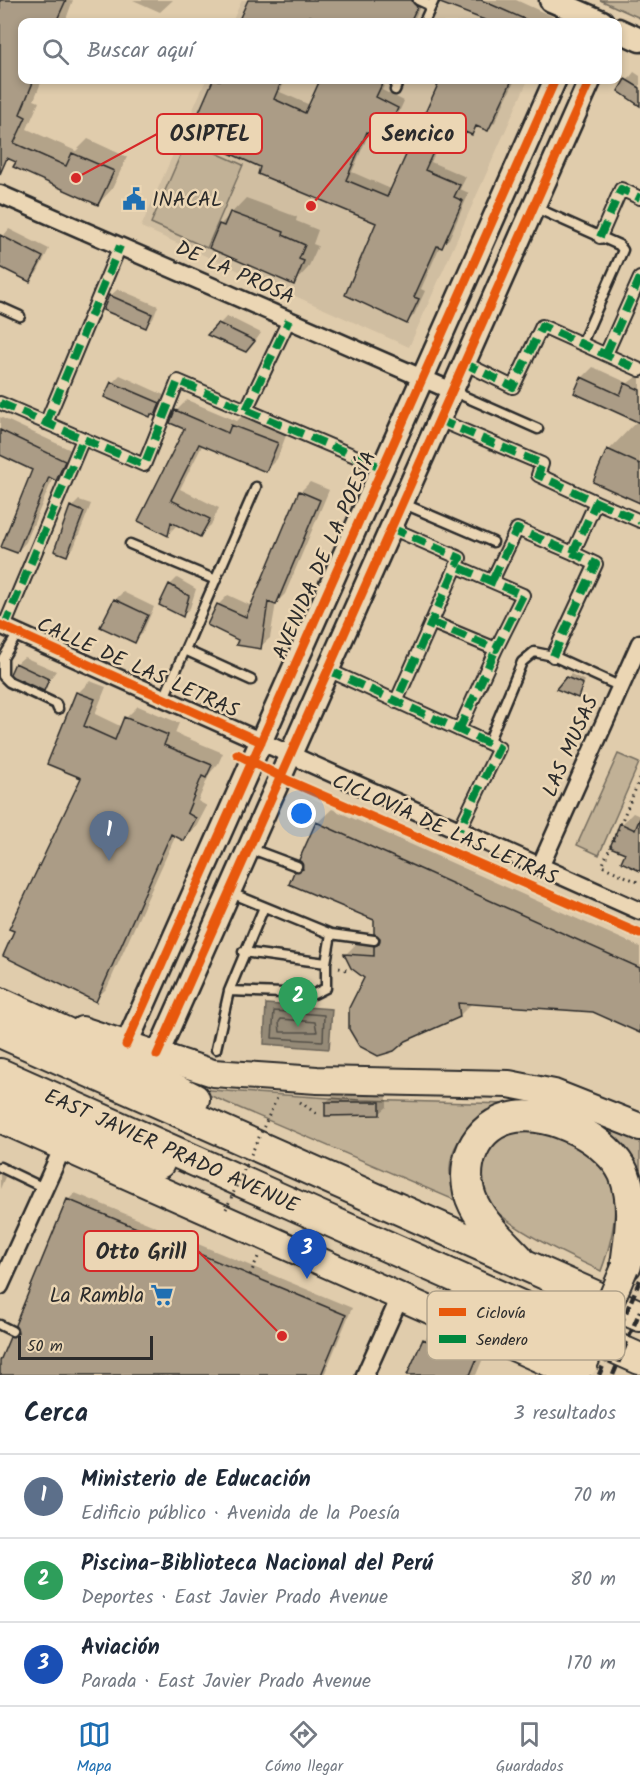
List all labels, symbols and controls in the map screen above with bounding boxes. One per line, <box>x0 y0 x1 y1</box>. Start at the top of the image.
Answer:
search box <box>18 18 622 84</box>
text: Buscar aquí <box>87 34 194 69</box>
icon: search <box>39 35 72 68</box>
callout: Sencico <box>370 113 466 153</box>
callout: OSIPTEL <box>157 114 262 154</box>
text: OSIPTEL <box>170 118 250 153</box>
text: Sencico <box>382 118 454 153</box>
place label: INACAL <box>152 184 222 217</box>
public building icon: INACAL <box>121 186 147 212</box>
street label: DE LA PROSA <box>169 232 299 314</box>
street label: AVENIDA DE LA POESÍA <box>264 446 386 665</box>
street label: CALLE DE LAS LETRAS <box>31 609 244 728</box>
street label: LAS MUSAS <box>534 691 608 803</box>
street label: CICLOVÍA DE LAS LETRAS <box>326 766 563 895</box>
your location <box>287 799 316 828</box>
pin: 1 <box>90 812 128 861</box>
pin: 2 <box>278 978 318 1027</box>
street label: EAST JAVIER PRADO AVENUE <box>38 1081 304 1223</box>
pin: 3 <box>288 1230 326 1279</box>
callout: Otto Grill <box>84 1231 198 1271</box>
text: Otto Grill <box>96 1236 186 1271</box>
place label: La Rambla <box>49 1280 144 1313</box>
supermarket icon: La Rambla <box>149 1282 175 1308</box>
legend <box>427 1291 625 1360</box>
text: Ciclovía <box>476 1301 526 1326</box>
text: Sendero <box>476 1328 528 1353</box>
scale bar <box>18 1333 153 1360</box>
text: 50 m <box>27 1334 63 1359</box>
text: Cerca <box>24 1393 88 1435</box>
text: 3 resultados <box>513 1398 616 1430</box>
text: Ministerio de Educación <box>81 1463 311 1498</box>
text: 1 <box>40 1480 47 1512</box>
text: 70 m <box>573 1480 616 1512</box>
text: Edificio público · Avenida de la Poesía <box>81 1498 400 1530</box>
text: Piscina-Biblioteca Nacional del Perú <box>81 1547 433 1582</box>
text: 2 <box>38 1564 49 1596</box>
text: 80 m <box>570 1564 616 1596</box>
text: Deportes · East Javier Prado Avenue <box>81 1582 388 1614</box>
text: Aviación <box>81 1631 160 1666</box>
text: 3 <box>38 1648 49 1680</box>
text: 170 m <box>567 1648 616 1680</box>
text: Parada · East Javier Prado Avenue <box>81 1666 371 1698</box>
tab: Mapa <box>76 1718 112 1779</box>
tab: Cómo llegar <box>264 1718 343 1779</box>
tab: Guardados <box>496 1718 564 1779</box>

